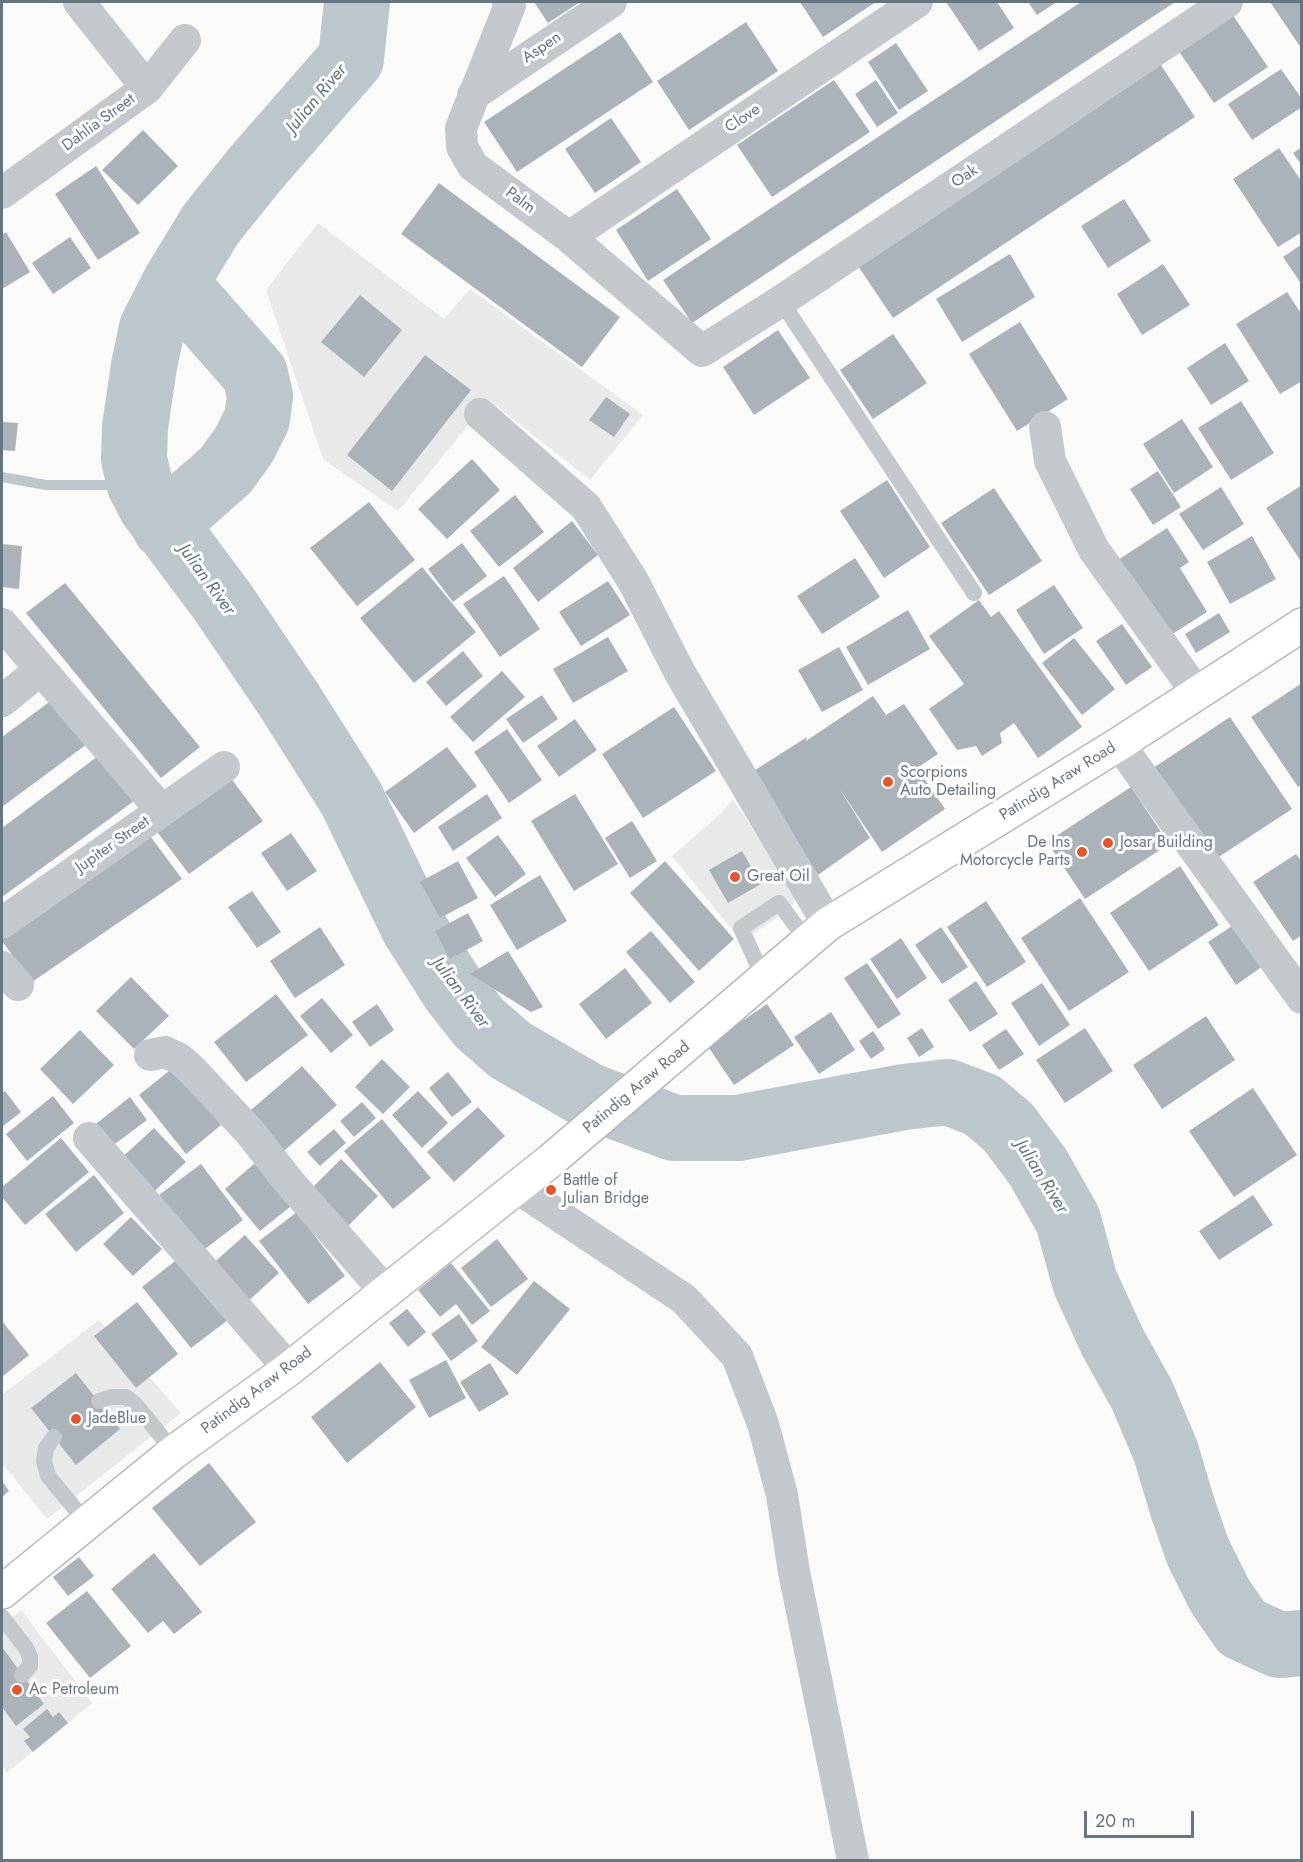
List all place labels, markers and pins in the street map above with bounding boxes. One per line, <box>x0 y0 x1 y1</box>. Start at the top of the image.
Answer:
place label: Scorpions Auto Detailing <box>900 763 996 801</box>
marker: Scorpions Auto Detailing <box>881 775 895 789</box>
place label: De Ins Motorcycle Parts <box>960 833 1070 871</box>
place label: Josar Building <box>1120 833 1213 853</box>
marker: Josar Building <box>1101 836 1115 850</box>
marker: De Ins Motorcycle Parts <box>1075 845 1089 859</box>
place label: Great Oil <box>747 867 810 887</box>
marker: Great Oil <box>728 870 742 884</box>
place label: Battle of Julian Bridge <box>563 1171 649 1209</box>
marker: Battle of Julian Bridge <box>544 1183 558 1197</box>
place label: JadeBlue <box>88 1409 146 1429</box>
marker: JadeBlue <box>69 1412 83 1426</box>
place label: Ac Petroleum <box>29 1680 119 1700</box>
marker: Ac Petroleum <box>10 1683 24 1697</box>

